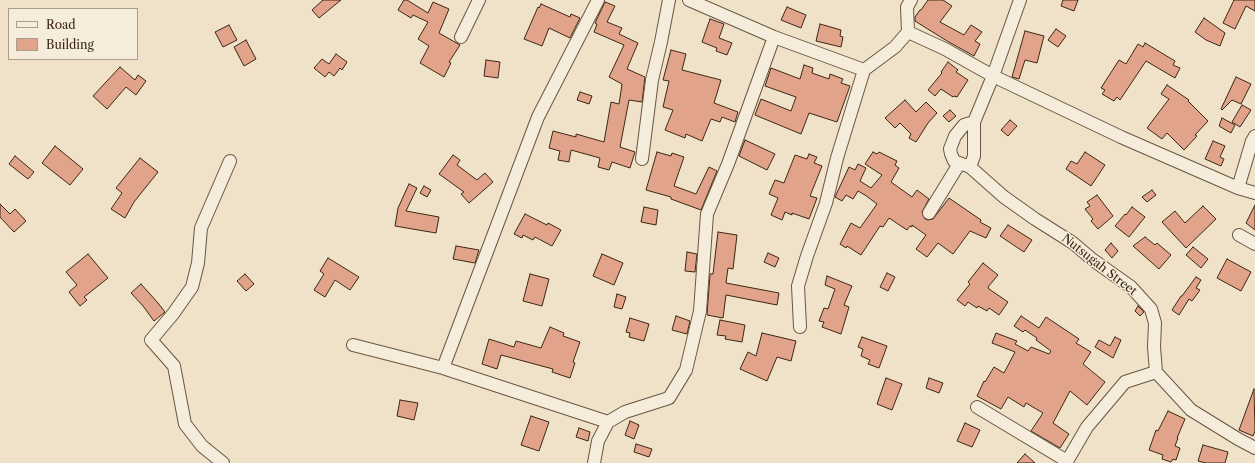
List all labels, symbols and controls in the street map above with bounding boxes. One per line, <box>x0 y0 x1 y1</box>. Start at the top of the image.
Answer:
legend <box>8 8 138 60</box>
text: Road <box>46 17 76 32</box>
text: Building <box>46 37 94 52</box>
street label: Nutsugah Street <box>1059 231 1139 299</box>

